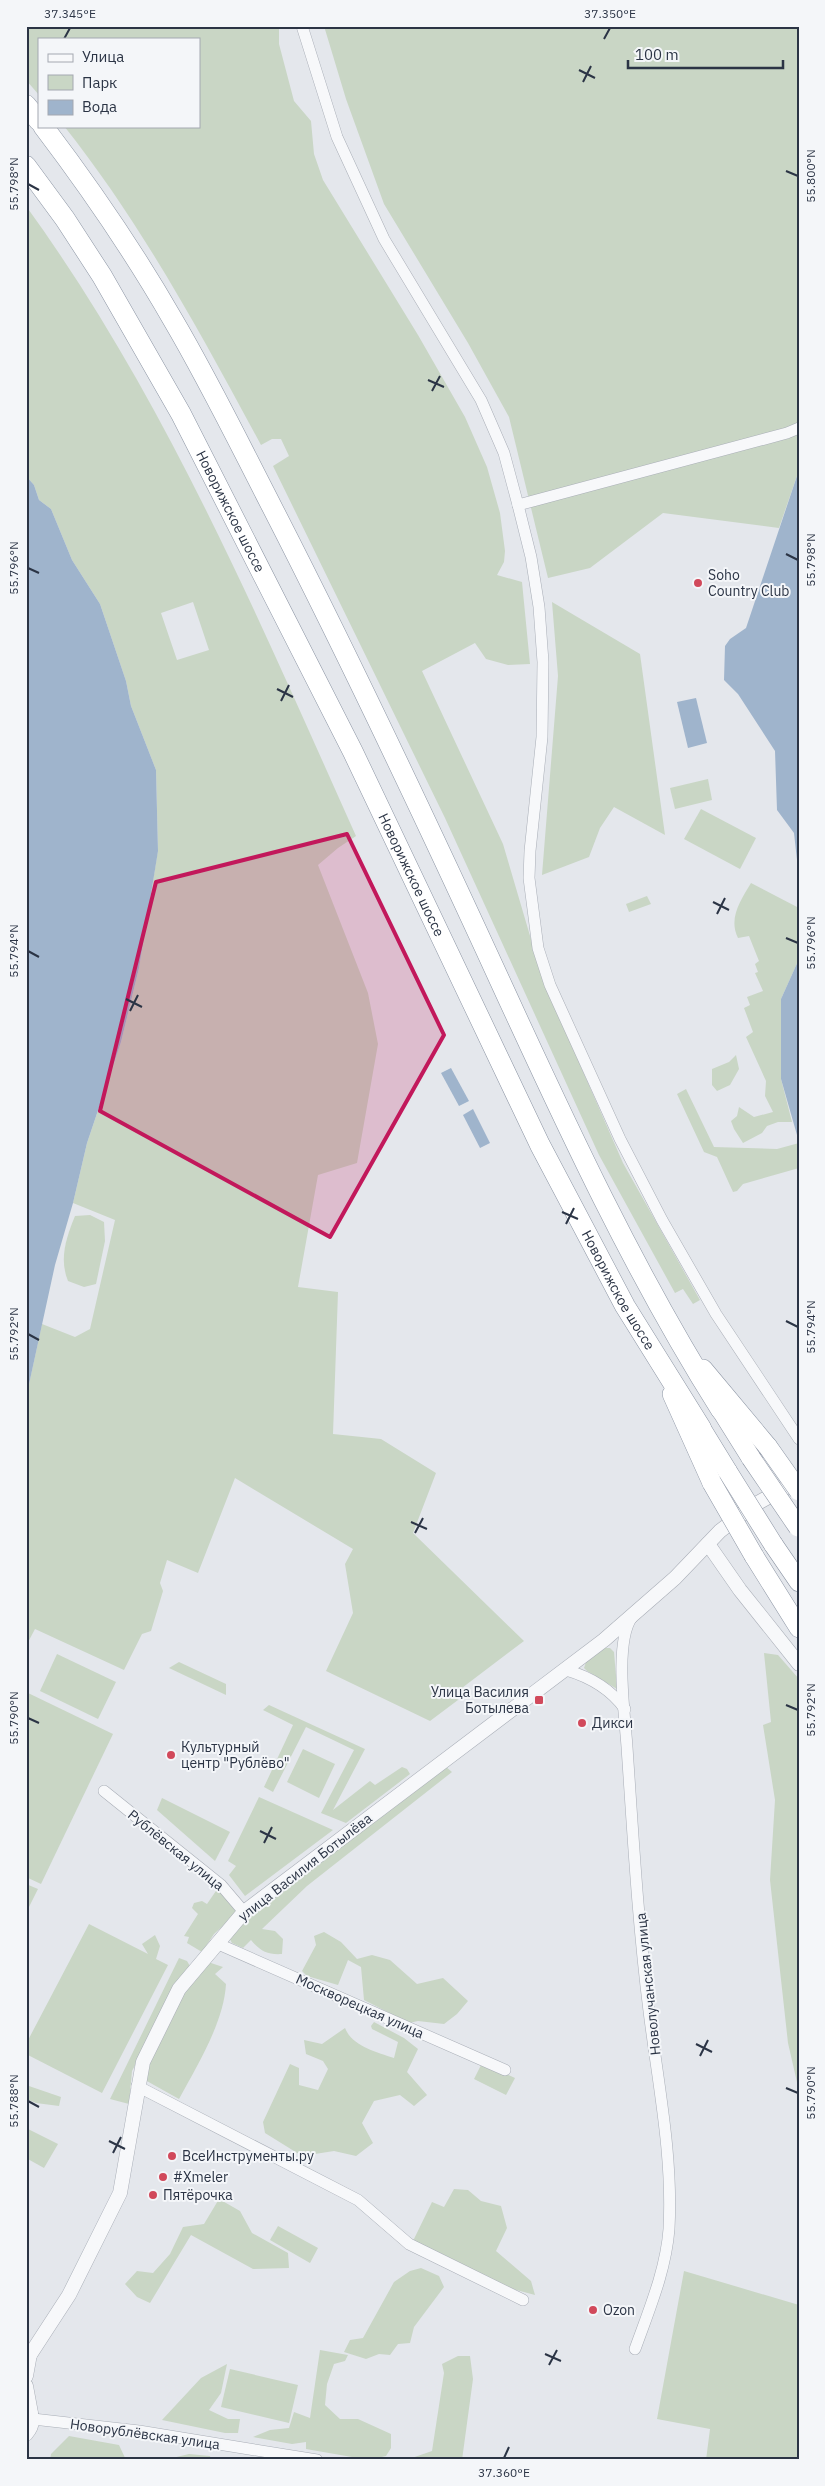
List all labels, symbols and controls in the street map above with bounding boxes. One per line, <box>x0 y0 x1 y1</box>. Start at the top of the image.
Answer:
text: 37.345°E <box>44 6 96 21</box>
text: 37.350°E <box>584 6 636 21</box>
legend <box>38 38 200 128</box>
scale bar <box>628 38 782 70</box>
text: 100 m <box>635 45 679 64</box>
text: Улица <box>82 47 124 66</box>
text: Парк <box>82 73 117 92</box>
text: Вода <box>82 97 117 116</box>
text: 55.800°N <box>803 149 818 203</box>
text: 55.798°N <box>6 157 21 211</box>
street label: Новорижское шоссе <box>192 447 269 576</box>
text: 55.798°N <box>803 533 818 587</box>
text: 55.796°N <box>6 541 21 595</box>
place label: Soho Country Club <box>708 566 790 600</box>
marker: Soho Country Club <box>692 577 704 589</box>
street label: Новорижское шоссе <box>374 810 449 940</box>
text: 55.796°N <box>803 916 818 970</box>
text: 55.794°N <box>6 924 21 978</box>
street label: Новорижское шоссе <box>578 1227 659 1353</box>
text: 55.794°N <box>803 1300 818 1354</box>
text: 55.792°N <box>6 1307 21 1361</box>
place label: Улица Василия Ботылева <box>431 1683 530 1717</box>
text: 55.792°N <box>803 1683 818 1737</box>
text: 55.790°N <box>6 1691 21 1745</box>
marker: Улица Василия Ботылева <box>533 1694 545 1706</box>
place label: Дикси <box>592 1714 633 1732</box>
marker: Дикси <box>576 1717 588 1729</box>
place label: Культурный центр "Рублёво" <box>181 1738 290 1772</box>
marker: Культурный центр "Рублёво" <box>165 1749 177 1761</box>
street label: Рублёвская улица <box>124 1806 228 1895</box>
street label: улица Василия Ботылёва <box>234 1809 376 1925</box>
street label: Новолучанская улица <box>632 1911 664 2056</box>
street label: Москворецкая улица <box>293 1970 427 2043</box>
text: 55.790°N <box>803 2066 818 2120</box>
text: 55.788°N <box>6 2074 21 2128</box>
place label: ВсеИнструменты.ру <box>182 2147 314 2165</box>
marker: ВсеИнструменты.ру <box>166 2150 178 2162</box>
place label: #Xmeler <box>173 2168 228 2186</box>
marker: #Xmeler <box>157 2171 169 2183</box>
place label: Пятёрочка <box>163 2186 233 2204</box>
marker: Пятёрочка <box>147 2189 159 2201</box>
place label: Ozon <box>603 2301 635 2319</box>
marker: Ozon <box>587 2304 599 2316</box>
street label: Новорублёвская улица <box>69 2415 222 2454</box>
text: 37.360°E <box>478 2465 530 2480</box>

